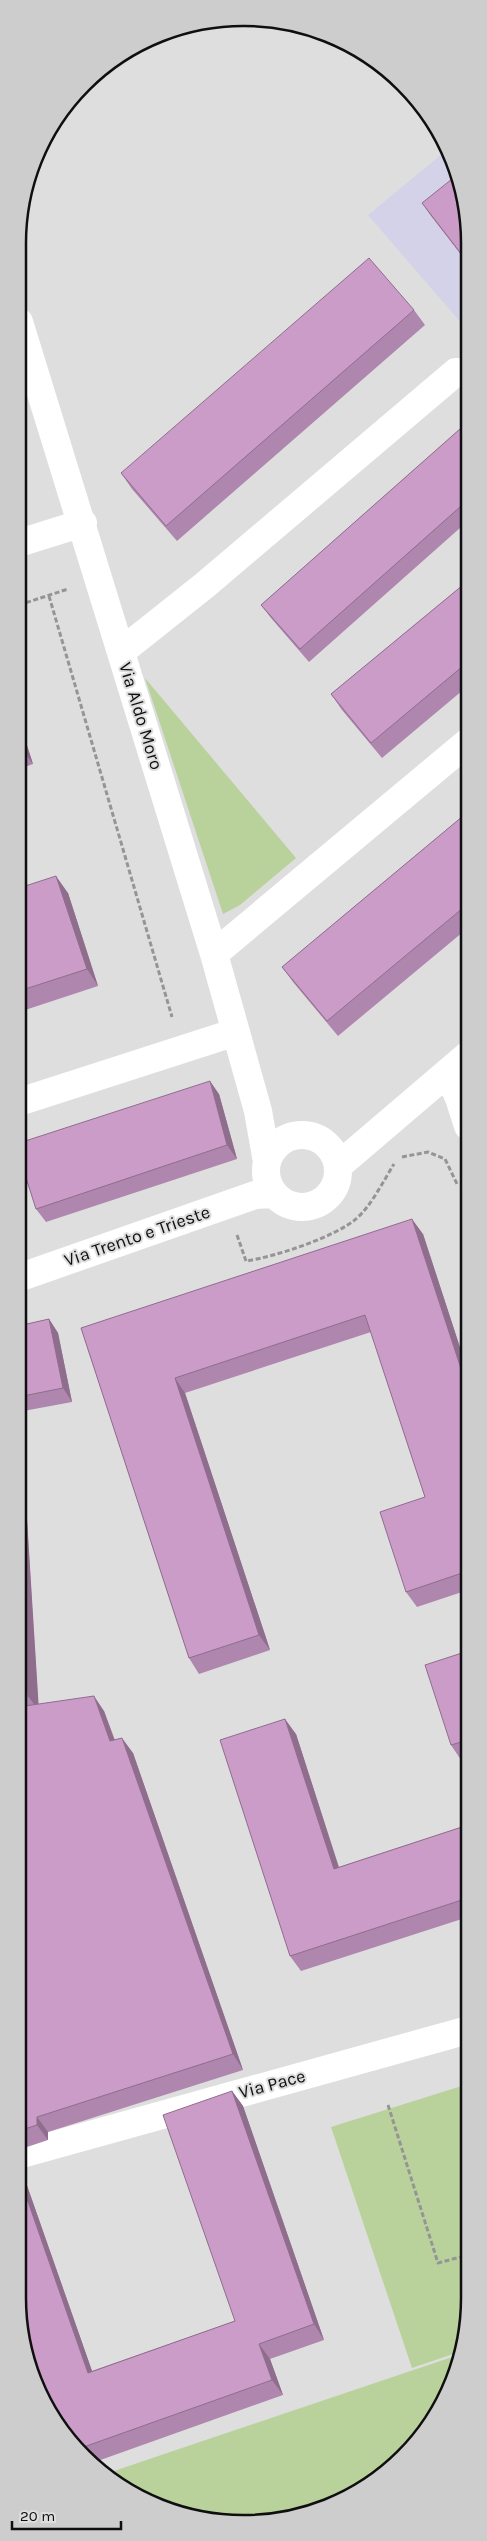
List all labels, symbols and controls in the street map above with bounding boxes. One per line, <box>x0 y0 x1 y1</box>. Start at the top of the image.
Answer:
street label: Via Aldo Moro <box>114 660 168 772</box>
street label: Via Trento e Trieste <box>61 1201 213 1271</box>
street label: Via Pace <box>236 2065 308 2103</box>
scale bar <box>12 2498 121 2530</box>
text: 20 m <box>20 2507 55 2525</box>

